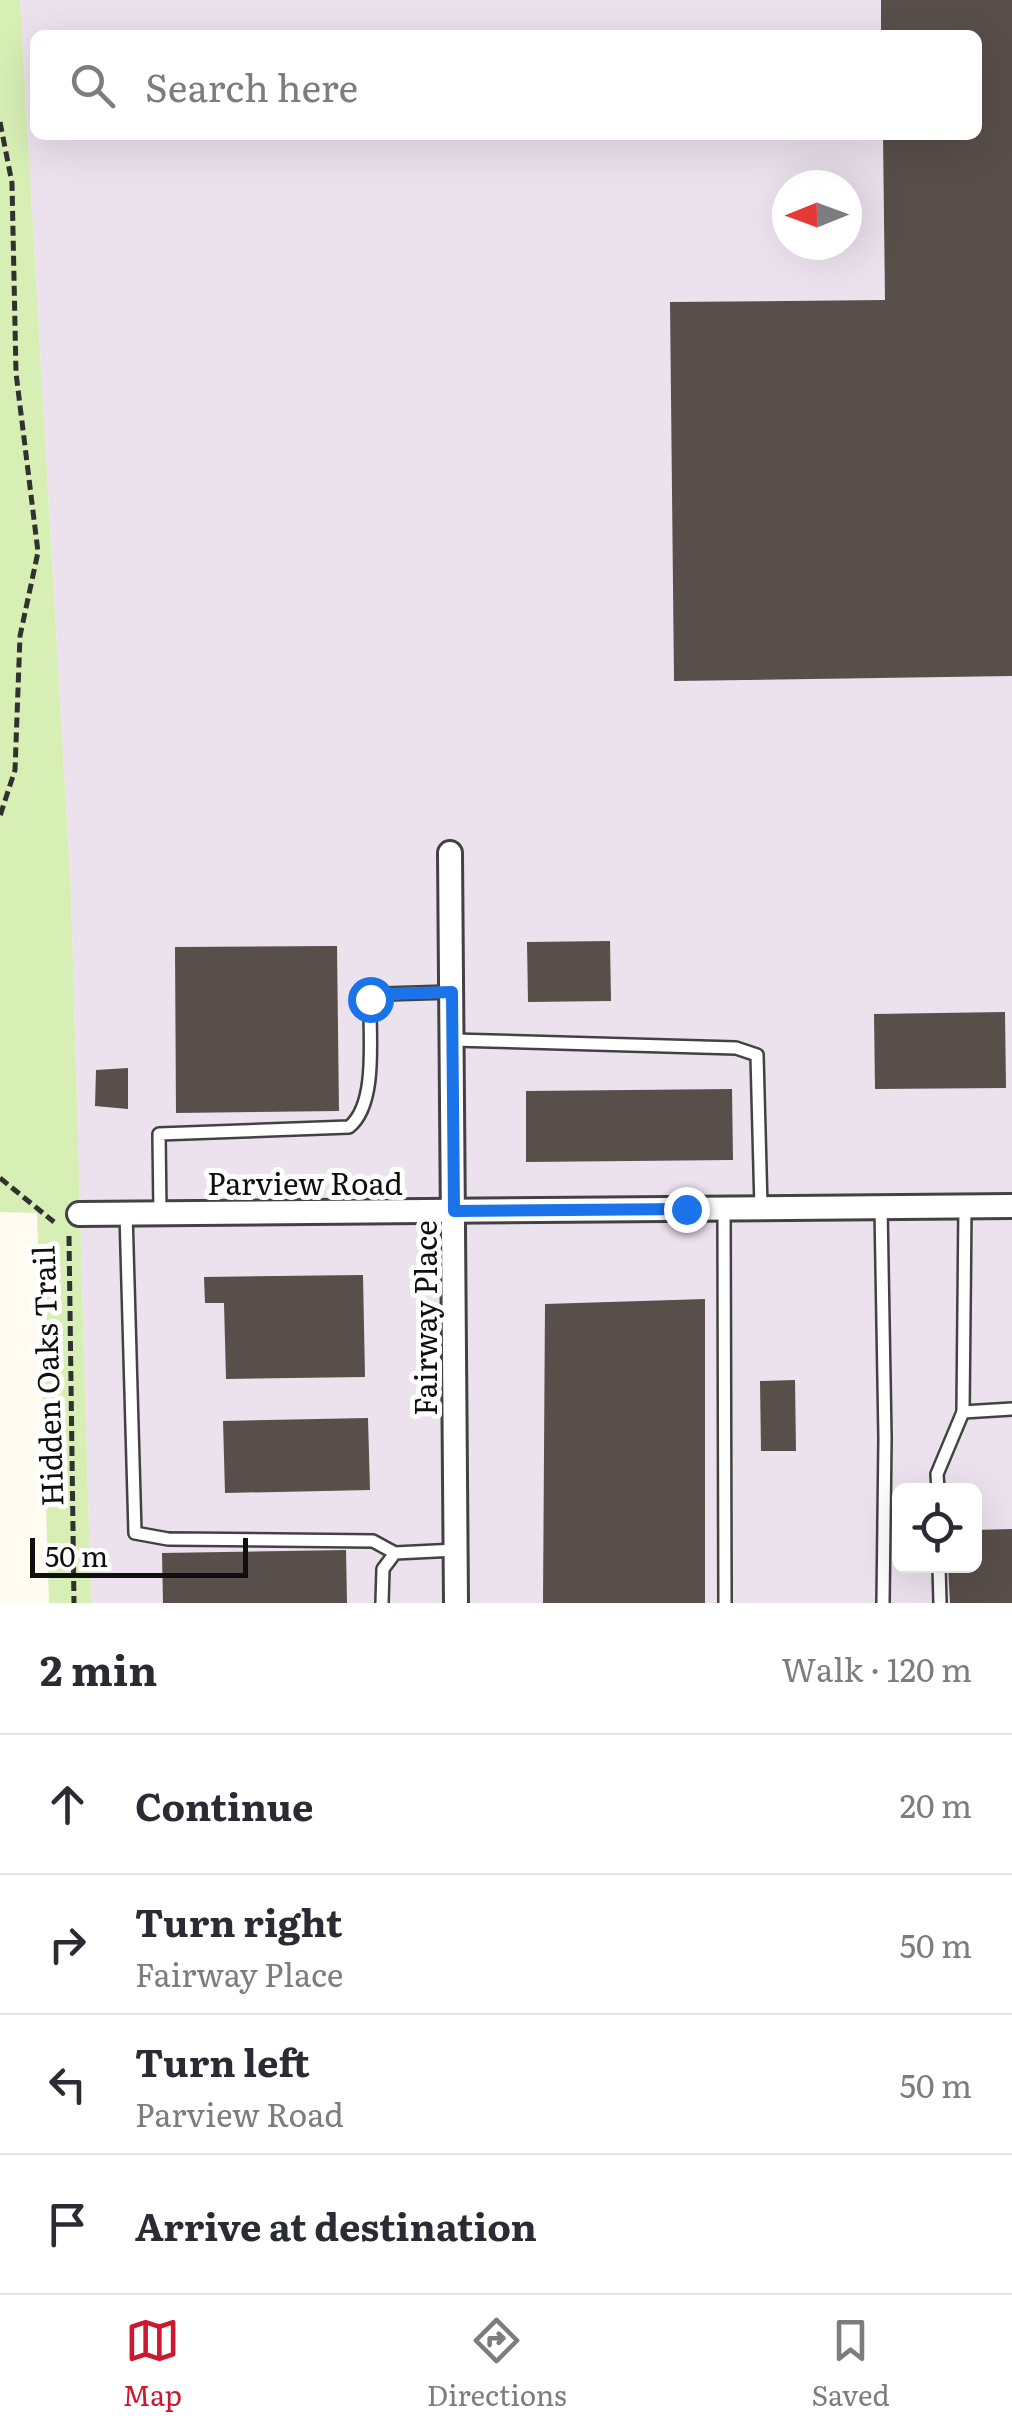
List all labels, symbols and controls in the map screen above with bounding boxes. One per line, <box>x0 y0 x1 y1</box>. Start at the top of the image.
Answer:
search box <box>30 30 982 140</box>
text: Search here <box>145 57 358 114</box>
icon: search <box>65 58 120 113</box>
north arrow <box>772 170 862 260</box>
route start <box>348 977 394 1023</box>
street label: Parview Road <box>207 1160 403 1204</box>
route end <box>664 1187 710 1233</box>
street label: Fairway Place <box>402 1220 446 1416</box>
street label: Hidden Oaks Trail <box>19 1245 73 1507</box>
map controls <box>892 1483 982 1573</box>
button: locate <box>892 1483 982 1573</box>
scale bar <box>30 1533 248 1578</box>
text: 50 m <box>45 1534 108 1576</box>
text: 2 min <box>40 1637 157 1699</box>
text: Walk · 120 m <box>781 1644 972 1692</box>
text: Continue <box>135 1776 313 1833</box>
icon: ahead <box>40 1777 95 1832</box>
text: 20 m <box>900 1780 972 1828</box>
text: Turn right <box>135 1892 342 1949</box>
icon: right <box>40 1917 95 1972</box>
text: 50 m <box>900 1920 972 1968</box>
text: Fairway Place <box>135 1949 343 1997</box>
text: Turn left <box>135 2032 310 2089</box>
icon: left <box>40 2057 95 2112</box>
text: 50 m <box>900 2060 972 2108</box>
text: Parview Road <box>135 2089 344 2137</box>
text: Arrive at destination <box>135 2196 537 2253</box>
icon: arrive <box>40 2197 95 2252</box>
tab: Map <box>122 2313 182 2415</box>
tab: Directions <box>427 2313 567 2415</box>
tab: Saved <box>812 2313 890 2415</box>

